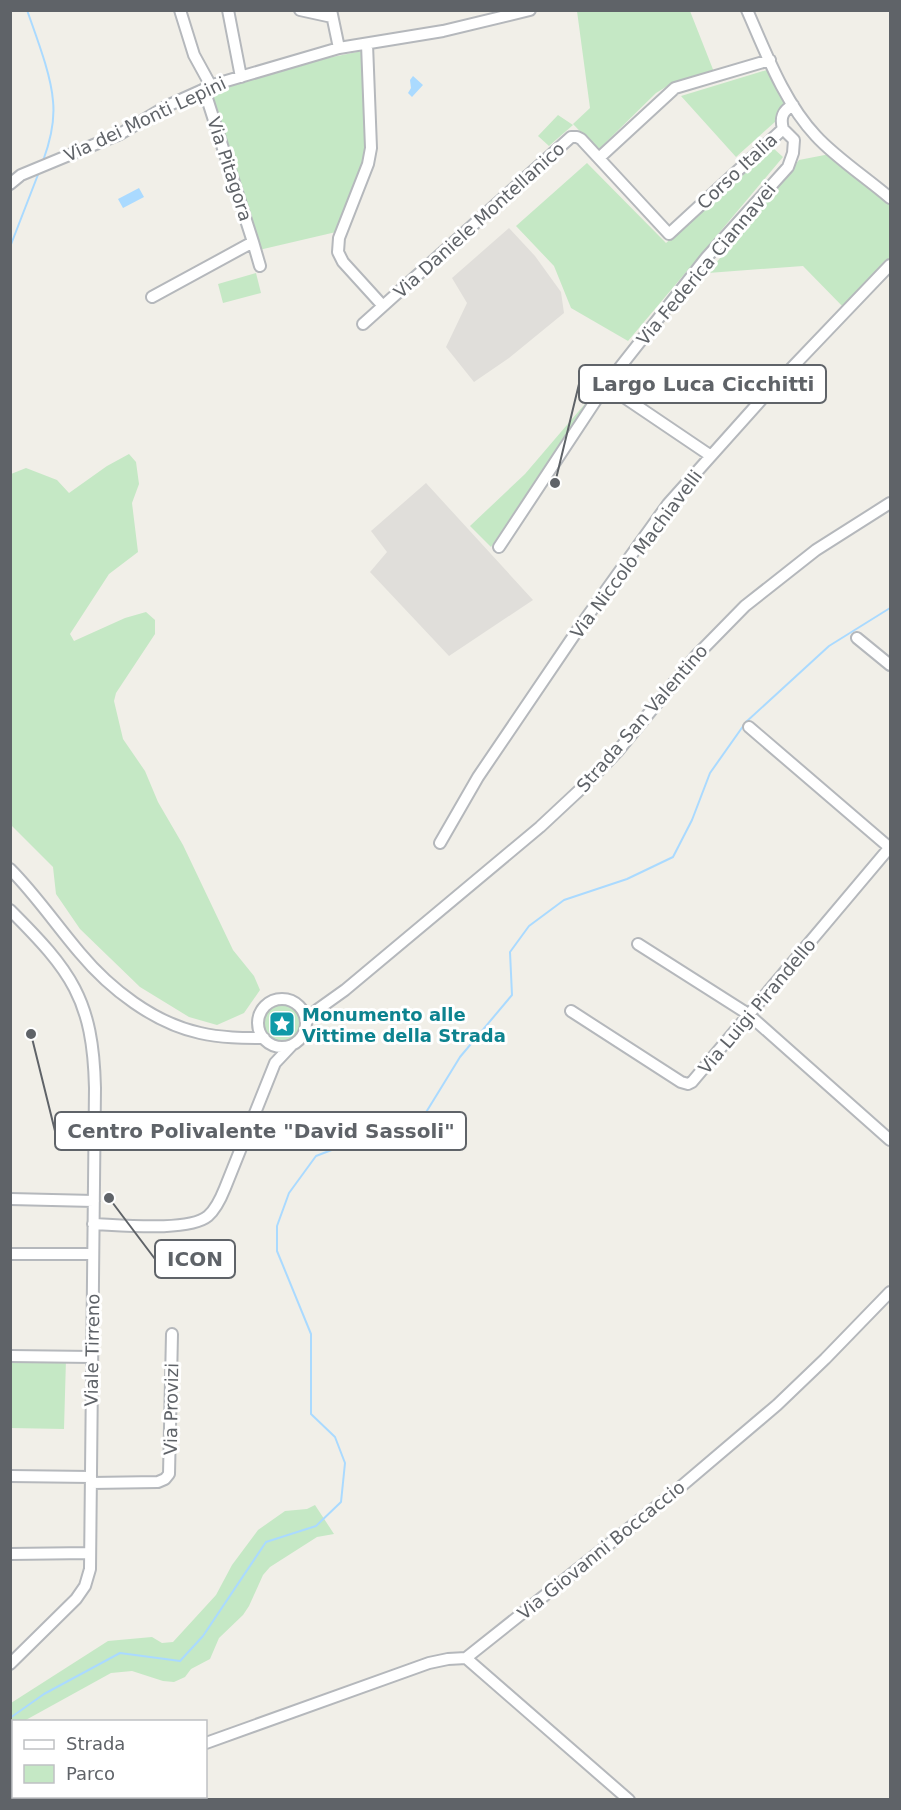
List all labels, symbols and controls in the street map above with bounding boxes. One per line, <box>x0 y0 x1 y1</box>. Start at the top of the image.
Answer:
street label: Via dei Monti Lepini <box>61 72 229 166</box>
street label: Via Pitagora <box>203 114 257 224</box>
street label: Corso Italia <box>693 129 781 213</box>
street label: Via Daniele Montellanico <box>389 138 569 302</box>
street label: Via Federica Ciannavei <box>632 179 780 349</box>
callout: Largo Luca Cicchitti <box>579 365 826 403</box>
text: Largo Luca Cicchitti <box>592 372 814 396</box>
street label: Via Niccolò Machiavelli <box>566 466 706 642</box>
street label: Strada San Valentino <box>572 640 712 796</box>
street label: Via Luigi Pirandello <box>694 934 820 1078</box>
place label: Monumento alle Vittime della Strada <box>302 1004 506 1046</box>
place icon: Monumento alle Vittime della Strada <box>267 1009 297 1039</box>
callout: Centro Polivalente "David Sassoli" <box>55 1112 466 1150</box>
text: Centro Polivalente "David Sassoli" <box>67 1119 455 1143</box>
callout: ICON <box>155 1240 235 1278</box>
text: ICON <box>167 1247 223 1271</box>
street label: Viale Tirreno <box>81 1293 103 1407</box>
street label: Via Provizi <box>160 1363 182 1455</box>
street label: Via Giovanni Boccaccio <box>513 1476 689 1624</box>
legend <box>12 1720 207 1798</box>
text: Strada <box>66 1733 125 1754</box>
text: Parco <box>66 1763 115 1784</box>

